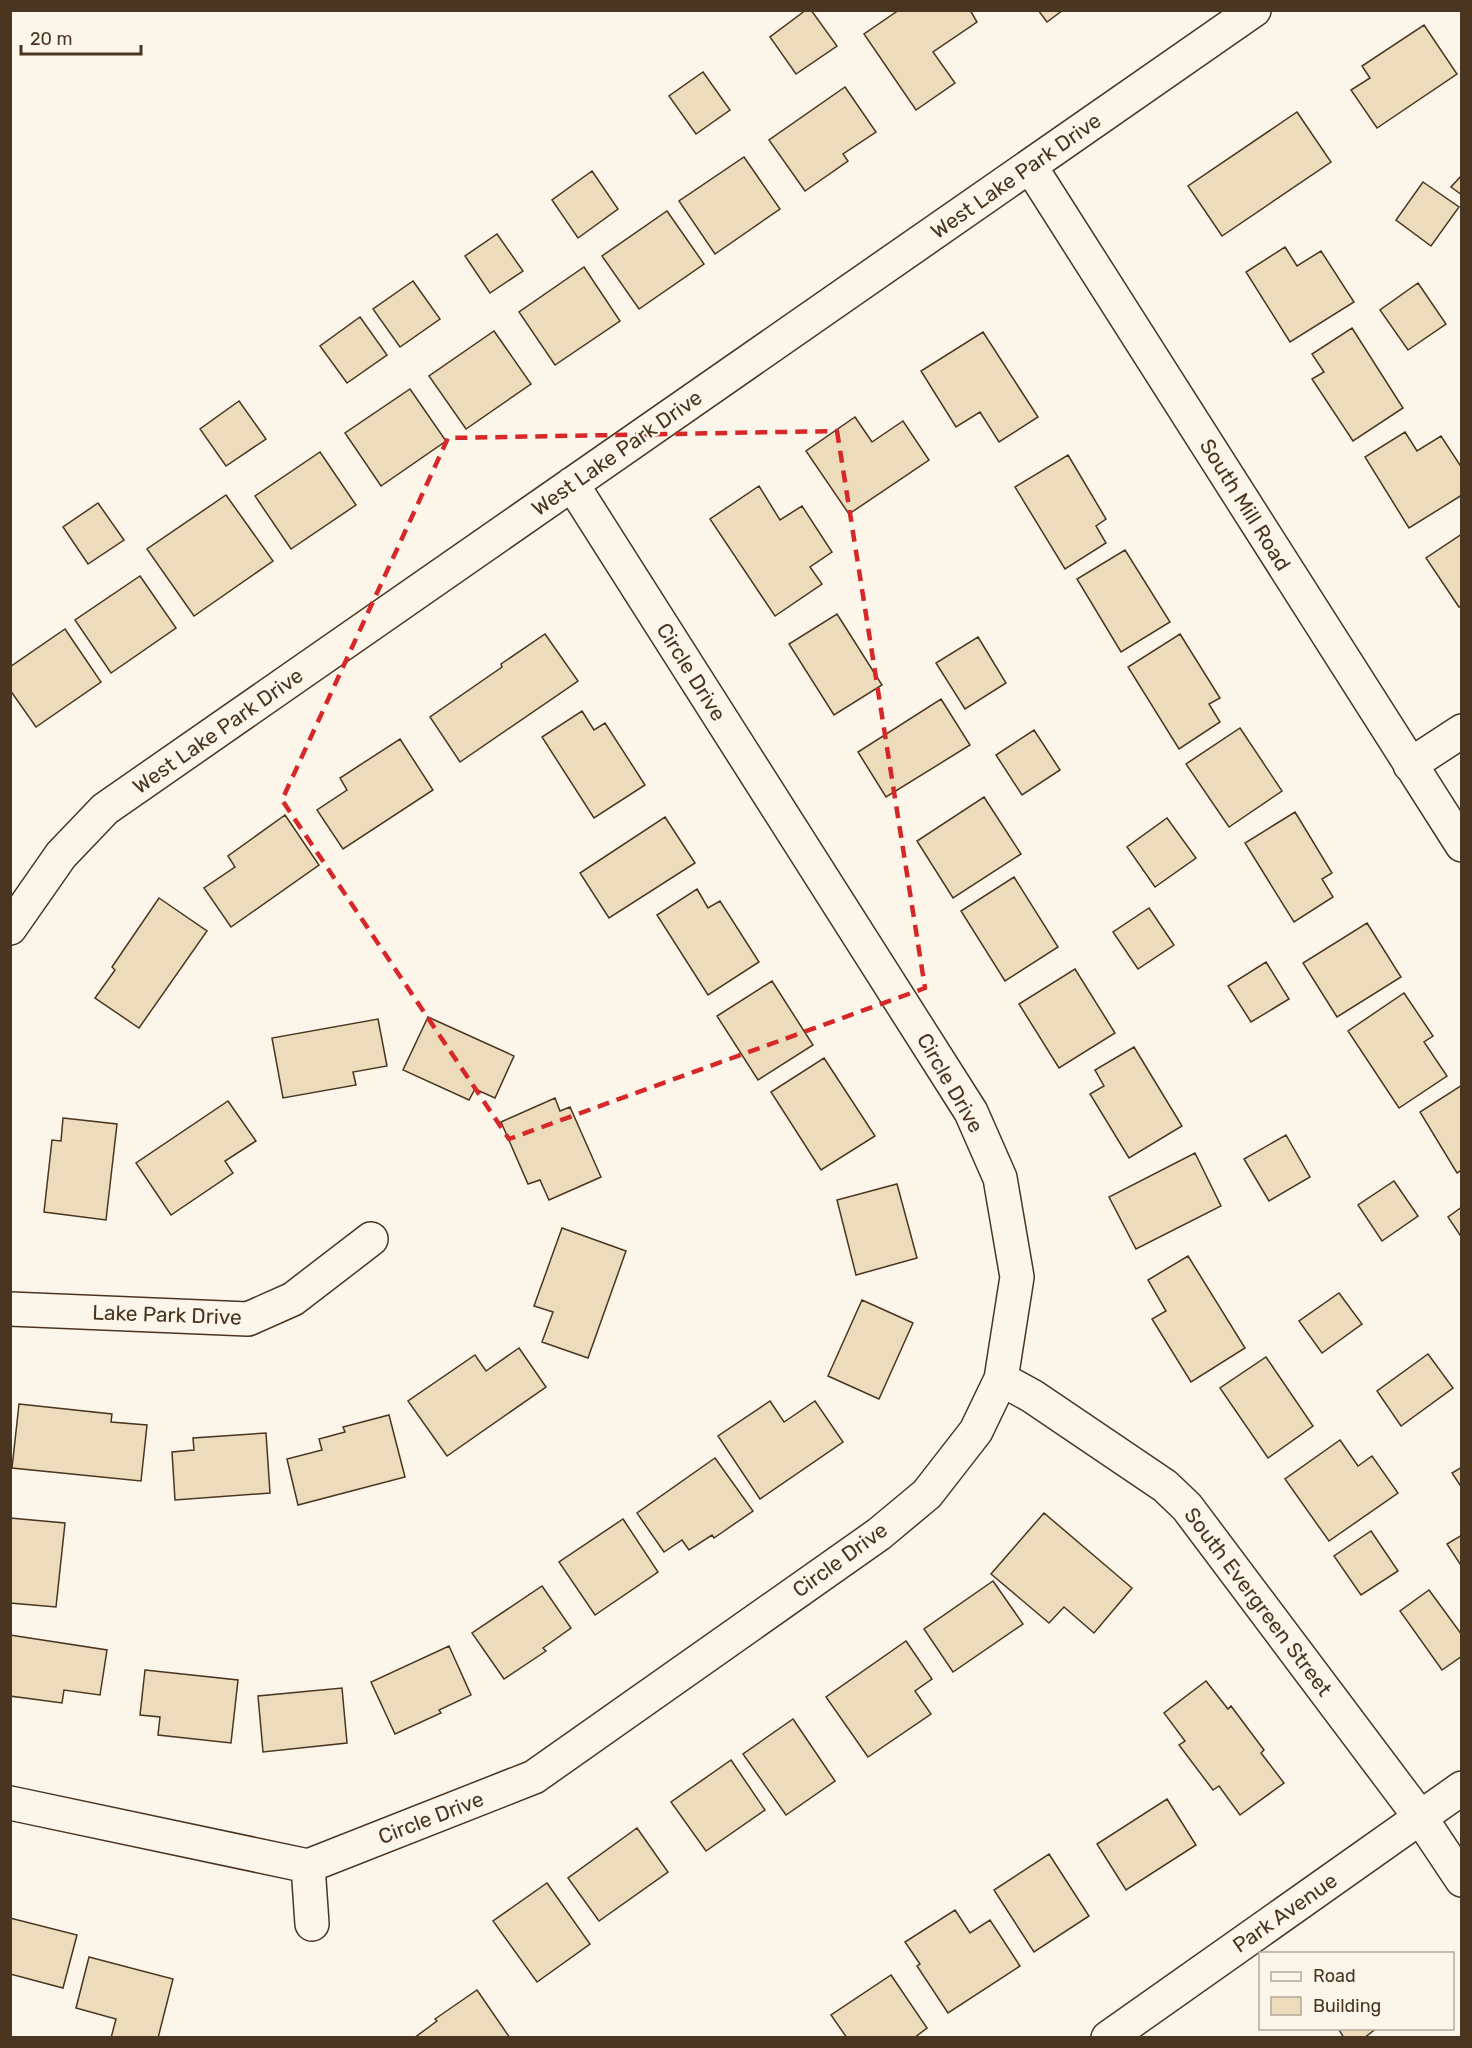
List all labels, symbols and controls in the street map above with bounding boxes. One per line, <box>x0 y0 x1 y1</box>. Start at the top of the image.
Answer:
scale bar <box>21 18 141 56</box>
text: 20 m <box>30 28 72 50</box>
street label: West Lake Park Drive <box>926 107 1106 244</box>
street label: West Lake Park Drive <box>527 384 707 521</box>
street label: South Mill Road <box>1195 434 1296 575</box>
street label: Circle Drive <box>651 618 731 725</box>
street label: West Lake Park Drive <box>128 662 308 799</box>
street label: Circle Drive <box>912 1028 989 1137</box>
street label: Lake Park Drive <box>92 1299 242 1330</box>
street label: South Evergreen Street <box>1179 1503 1337 1701</box>
street label: Circle Drive <box>787 1517 892 1602</box>
street label: Circle Drive <box>375 1786 487 1849</box>
street label: Park Avenue <box>1228 1867 1342 1958</box>
legend <box>1259 1952 1454 2030</box>
text: Road <box>1313 1965 1356 1987</box>
text: Building <box>1313 1995 1381 2017</box>

